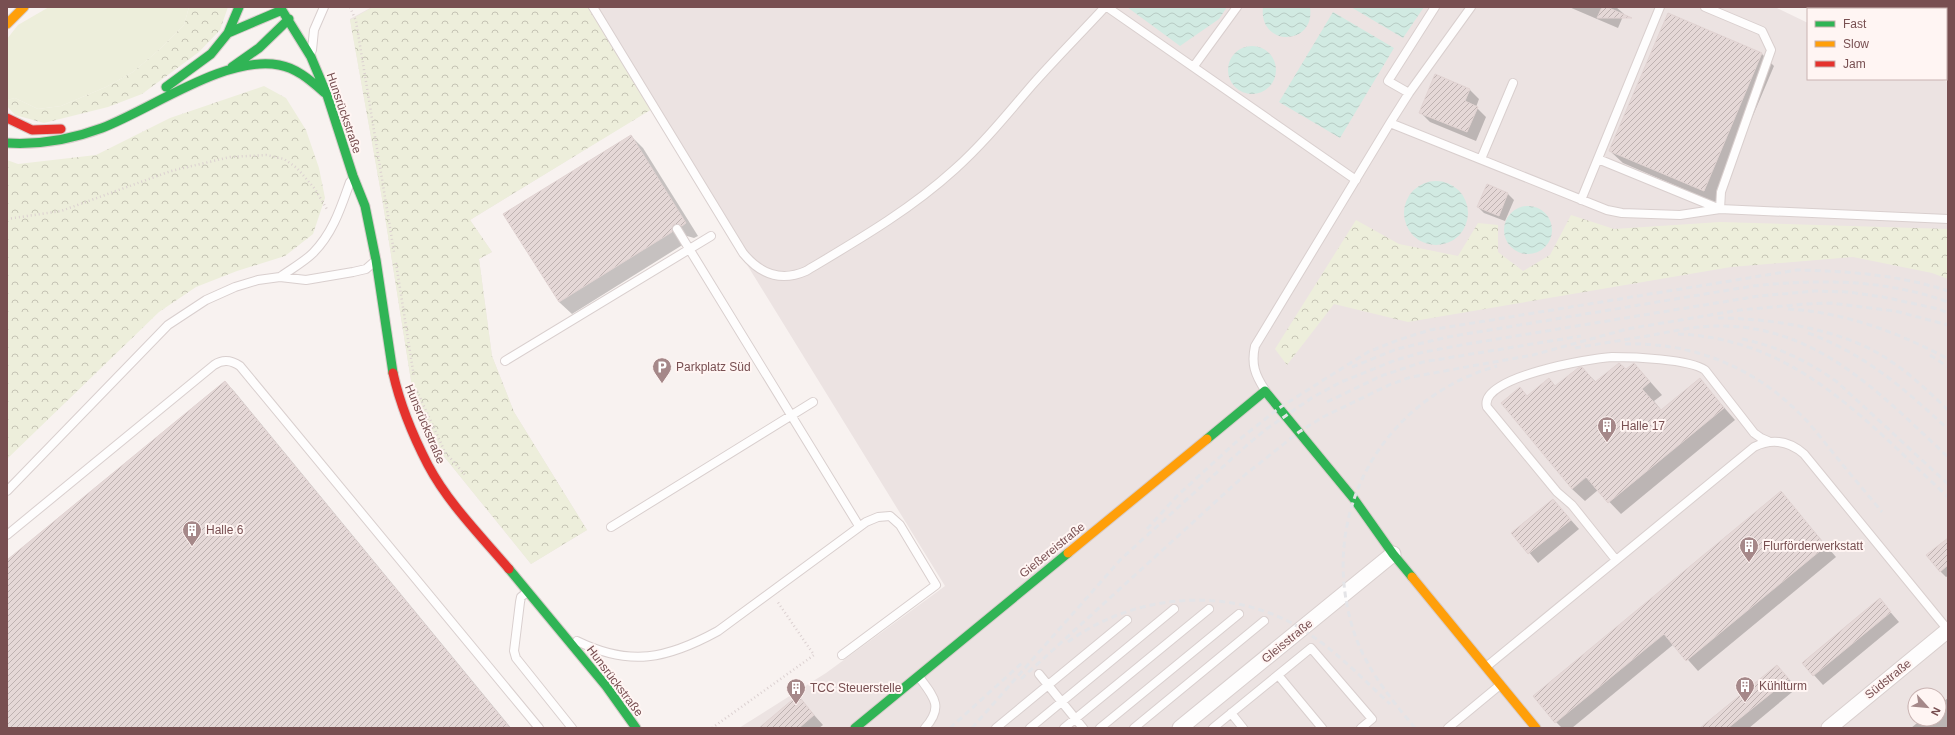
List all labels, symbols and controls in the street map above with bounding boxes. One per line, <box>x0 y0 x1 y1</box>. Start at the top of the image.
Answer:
legend <box>1807 8 1947 80</box>
text: Fast <box>1843 17 1867 31</box>
text: Slow <box>1843 37 1869 51</box>
text: Jam <box>1843 57 1866 71</box>
street label: Hunsrückstraße <box>324 71 365 156</box>
parking icon: Parkplatz Süd <box>651 356 673 384</box>
place label: Parkplatz Süd <box>676 360 751 374</box>
street label: Hunsrückstraße <box>402 382 448 466</box>
building icon: Halle 17 <box>1596 415 1618 443</box>
place label: Halle 17 <box>1621 419 1665 433</box>
building icon: Halle 6 <box>181 519 203 547</box>
street label: Gießereistraße <box>1016 519 1088 581</box>
place label: Halle 6 <box>206 523 244 537</box>
building icon: Flurförderwerkstatt <box>1738 535 1760 563</box>
place label: Flurförderwerkstatt <box>1763 539 1864 553</box>
street label: Gleisstraße <box>1259 616 1315 666</box>
street label: Hunsrückstraße <box>584 643 646 719</box>
street label: Südstraße <box>1862 656 1914 702</box>
building icon: Kühlturm <box>1734 675 1756 703</box>
building icon: TCC Steuerstelle <box>785 677 807 705</box>
place label: Kühlturm <box>1759 679 1807 693</box>
place label: TCC Steuerstelle <box>810 681 902 695</box>
north arrow <box>1907 687 1947 727</box>
text: N <box>1929 705 1943 718</box>

